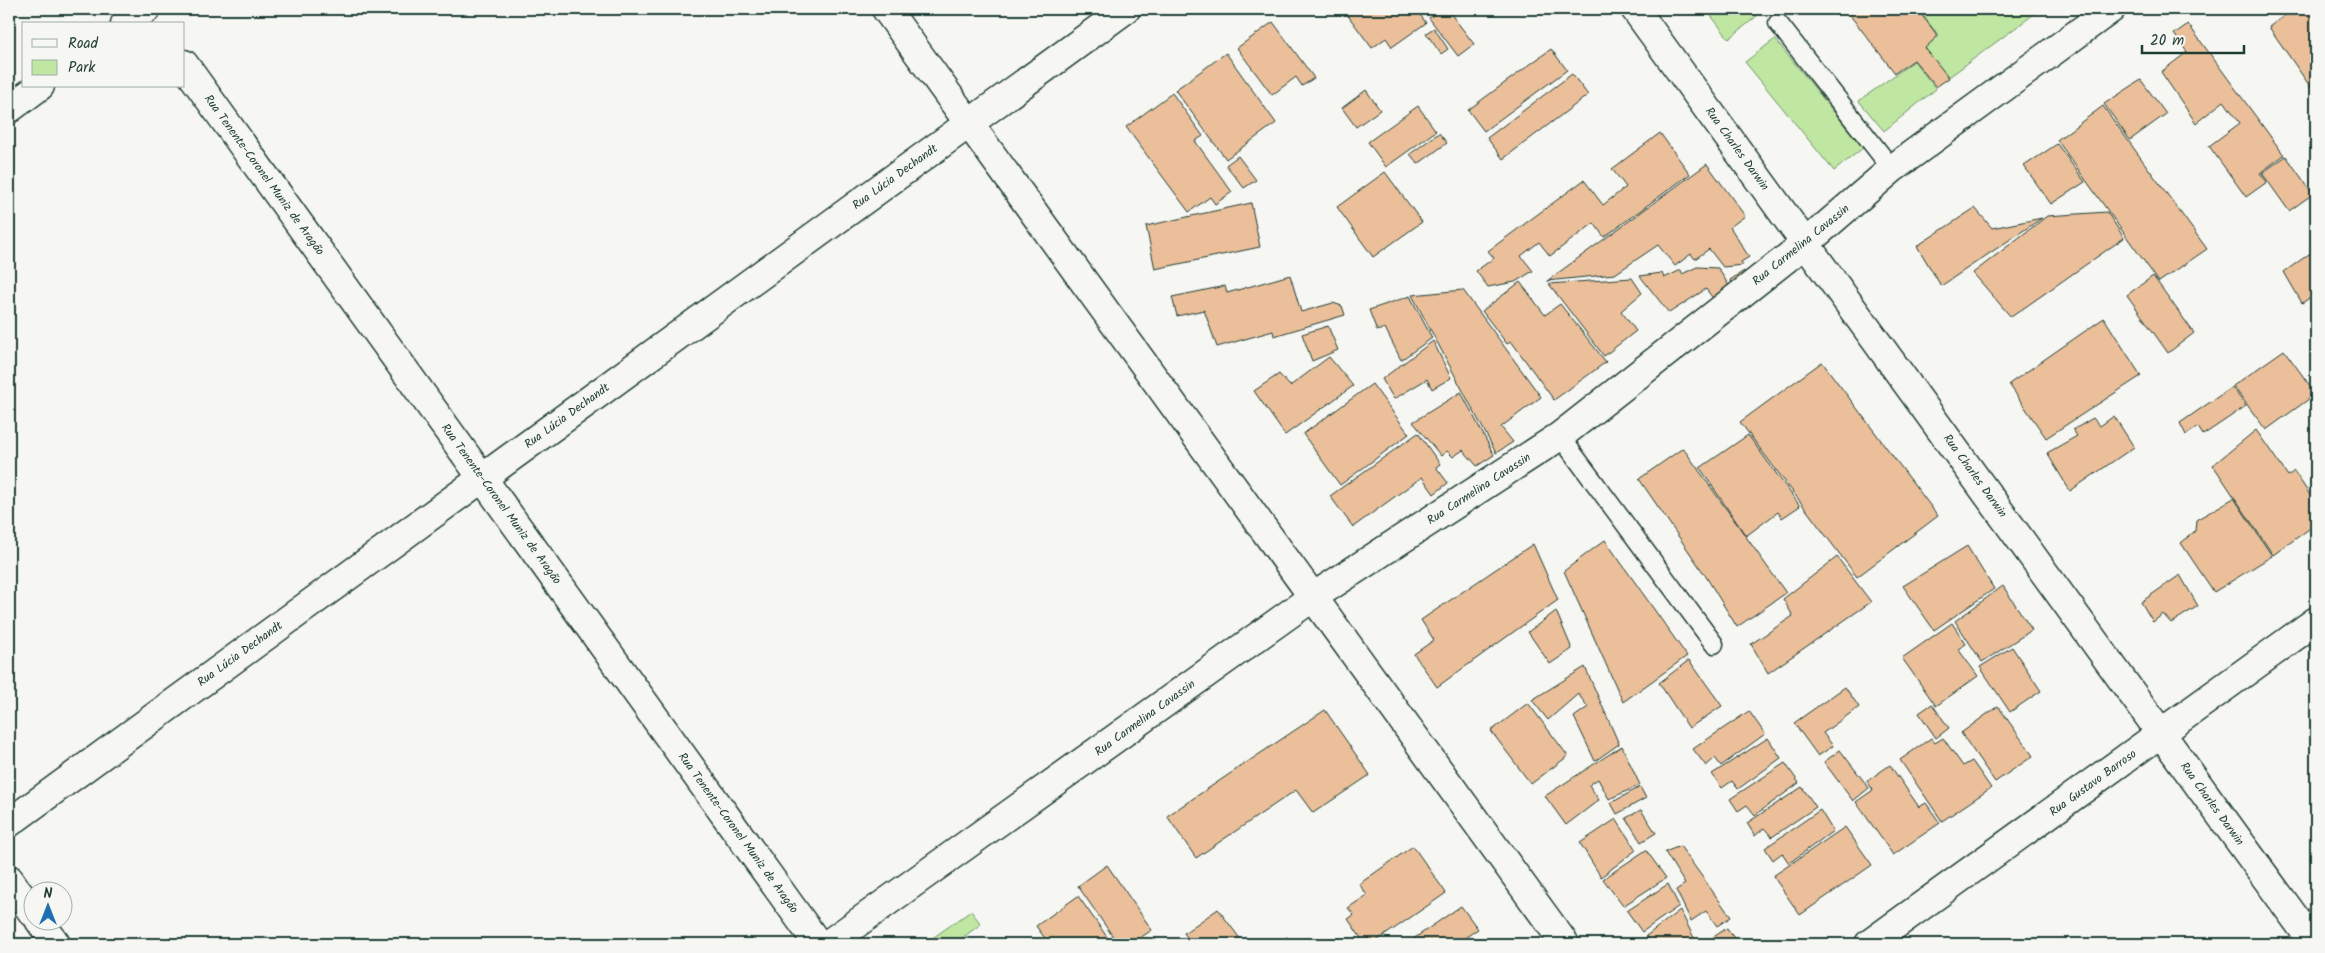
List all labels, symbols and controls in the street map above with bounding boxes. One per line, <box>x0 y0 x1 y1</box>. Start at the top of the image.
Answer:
legend <box>22 22 185 88</box>
scale bar <box>2142 22 2245 54</box>
text: 20 m <box>2150 29 2184 53</box>
text: Road <box>68 32 99 56</box>
text: Park <box>68 56 96 80</box>
street label: Rua Tenente-Coronel Muniz de Aragão <box>199 91 329 259</box>
street label: Rua Charles Darwin <box>1700 103 1774 195</box>
street label: Rua Lúcia Dechandt <box>848 139 942 215</box>
street label: Rua Carmelina Cavassin <box>1748 200 1854 290</box>
street label: Rua Lúcia Dechandt <box>520 378 614 454</box>
street label: Rua Tenente-Coronel Muniz de Aragão <box>436 420 566 588</box>
street label: Rua Charles Darwin <box>1938 430 2012 522</box>
street label: Rua Carmelina Cavassin <box>1423 448 1535 530</box>
street label: Rua Lúcia Dechandt <box>193 616 287 692</box>
street label: Rua Carmelina Cavassin <box>1091 675 1199 761</box>
street label: Rua Gustavo Barroso <box>2045 745 2141 821</box>
street label: Rua Tenente-Coronel Muniz de Aragão <box>673 749 803 917</box>
street label: Rua Charles Darwin <box>2175 758 2249 850</box>
north arrow <box>22 880 72 930</box>
text: N <box>44 883 53 905</box>

